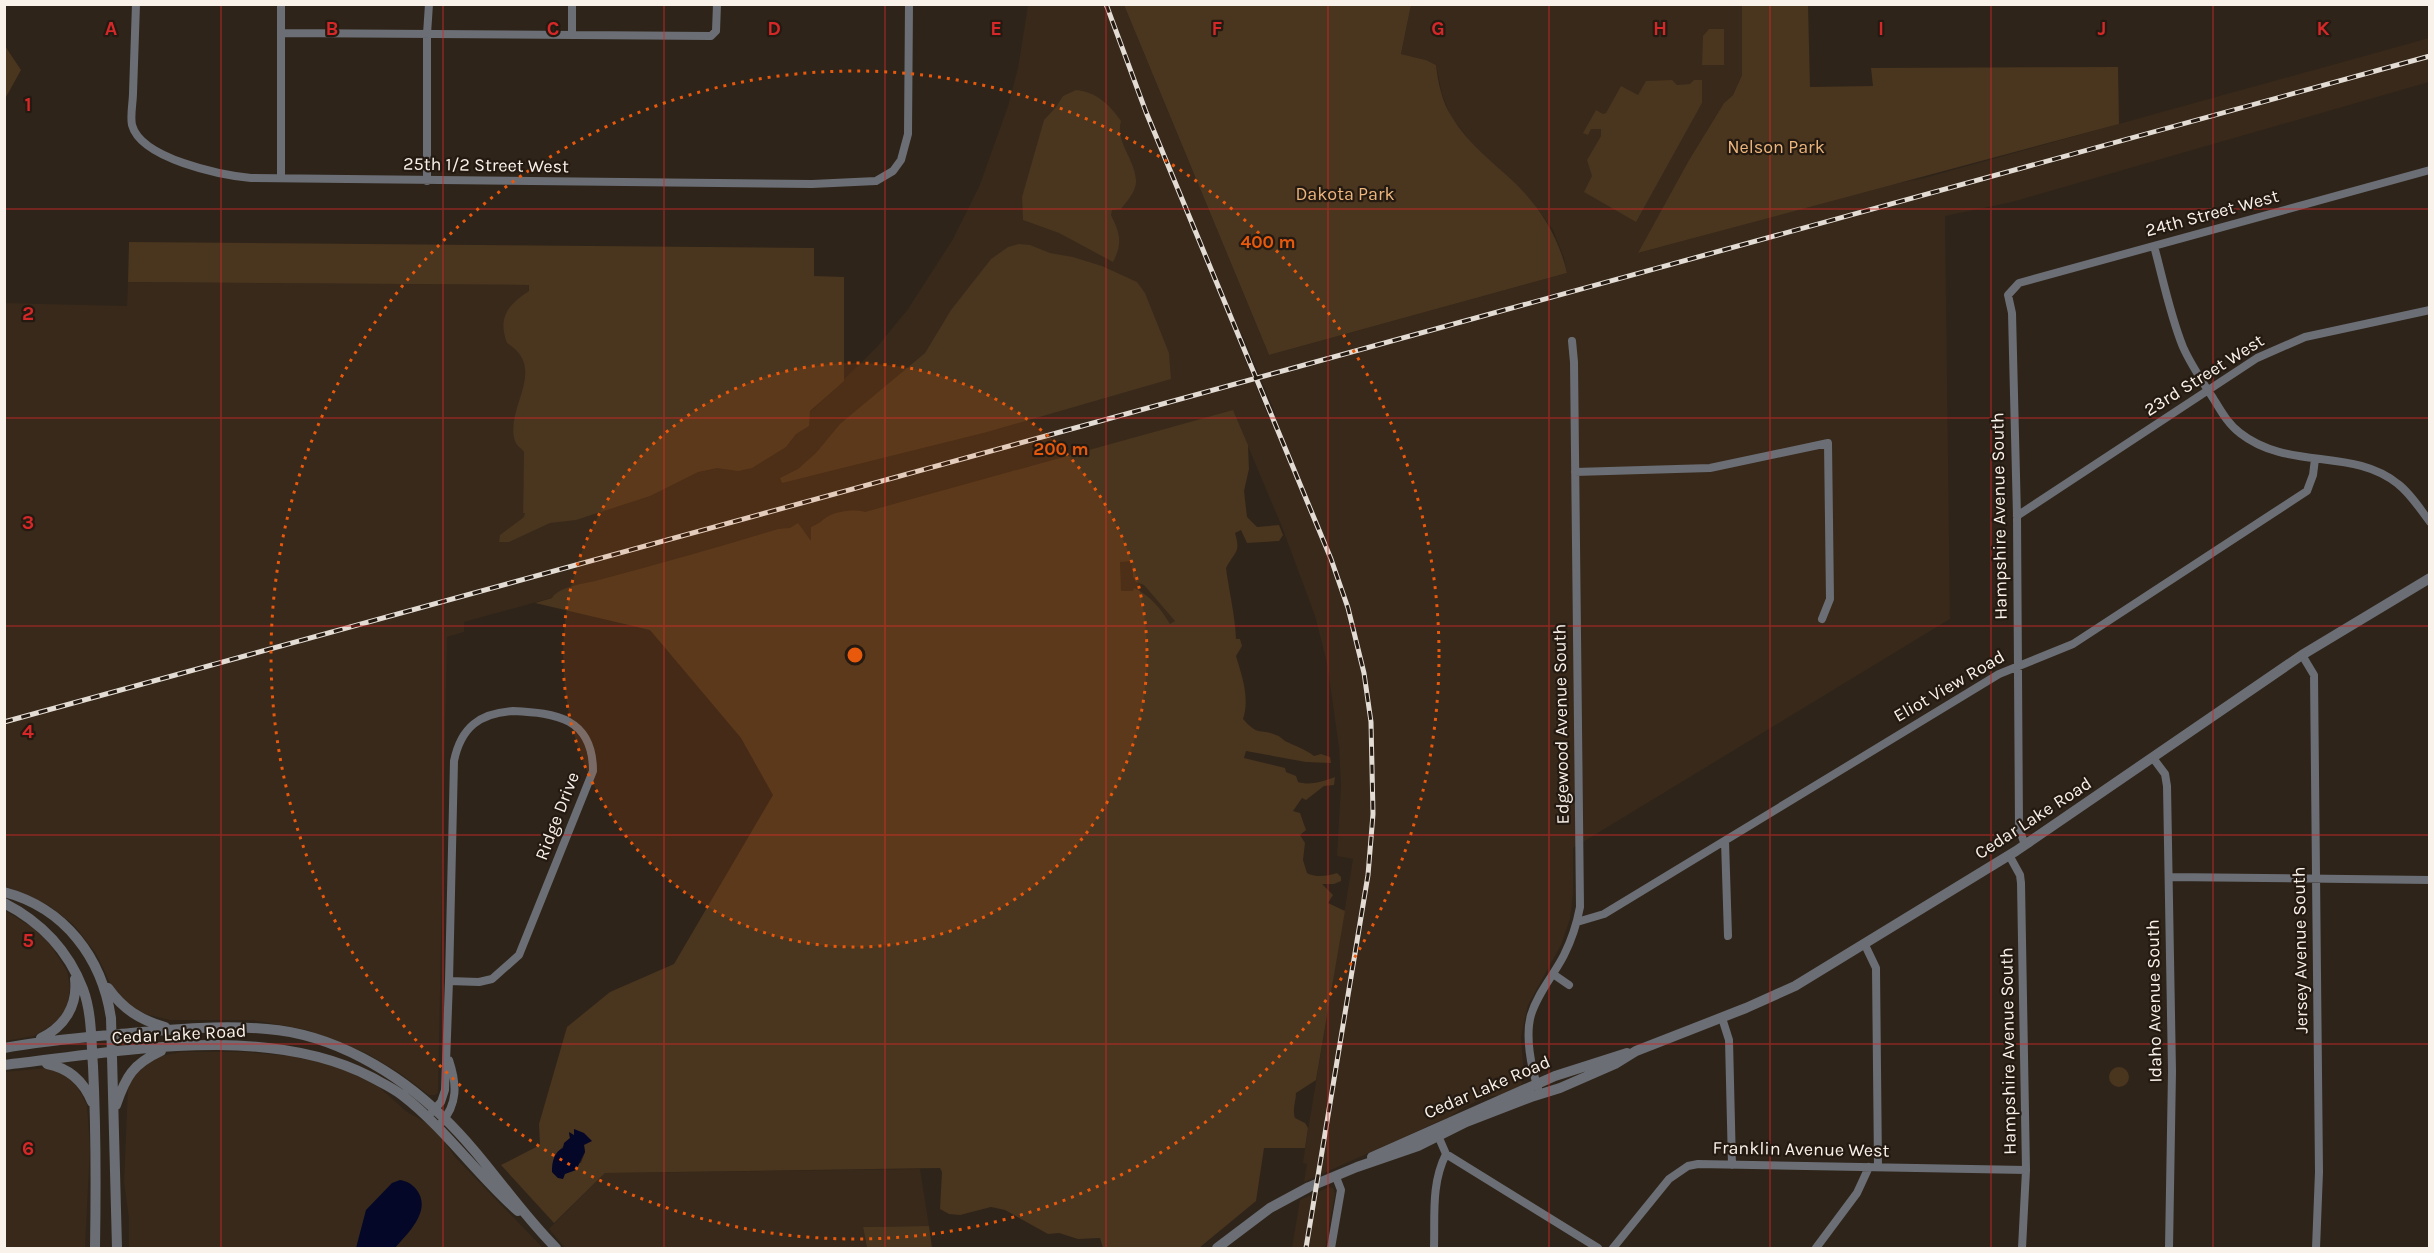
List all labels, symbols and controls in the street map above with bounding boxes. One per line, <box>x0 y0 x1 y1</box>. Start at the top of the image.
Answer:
text: A <box>105 17 118 40</box>
text: B <box>326 17 338 40</box>
text: C <box>547 17 559 40</box>
text: D <box>767 17 781 40</box>
text: E <box>990 17 1002 40</box>
text: F <box>1212 17 1223 40</box>
text: G <box>1431 17 1445 40</box>
text: H <box>1653 17 1667 40</box>
text: I <box>1878 17 1884 40</box>
text: J <box>2098 17 2106 40</box>
text: K <box>2316 17 2330 40</box>
text: 1 <box>24 93 32 116</box>
park label: Nelson Park <box>1727 136 1825 158</box>
street label: 25th 1/2 Street West <box>403 153 569 177</box>
park label: Dakota Park <box>1295 183 1395 205</box>
street label: 24th Street West <box>2143 185 2281 241</box>
text: 400 m <box>1240 231 1296 253</box>
text: 2 <box>22 302 34 325</box>
street label: 23rd Street West <box>2140 329 2268 421</box>
street label: Hampshire Avenue South <box>1986 412 2012 620</box>
text: 200 m <box>1033 438 1089 460</box>
text: 3 <box>22 511 34 534</box>
street label: Edgewood Avenue South <box>1548 624 1574 824</box>
centre of rings <box>845 645 865 665</box>
street label: Eliot View Road <box>1889 645 2009 727</box>
text: 4 <box>22 720 34 743</box>
street label: Ridge Drive <box>530 769 584 863</box>
street label: Cedar Lake Road <box>1970 772 2096 864</box>
street label: Jersey Avenue South <box>2288 866 2312 1034</box>
street label: Idaho Avenue South <box>2142 919 2166 1083</box>
text: 5 <box>22 929 34 952</box>
street label: Hampshire Avenue South <box>1995 947 2021 1155</box>
street label: Cedar Lake Road <box>111 1019 247 1049</box>
street label: Cedar Lake Road <box>1421 1050 1553 1124</box>
street label: Franklin Avenue West <box>1712 1136 1890 1162</box>
text: 6 <box>22 1137 34 1160</box>

